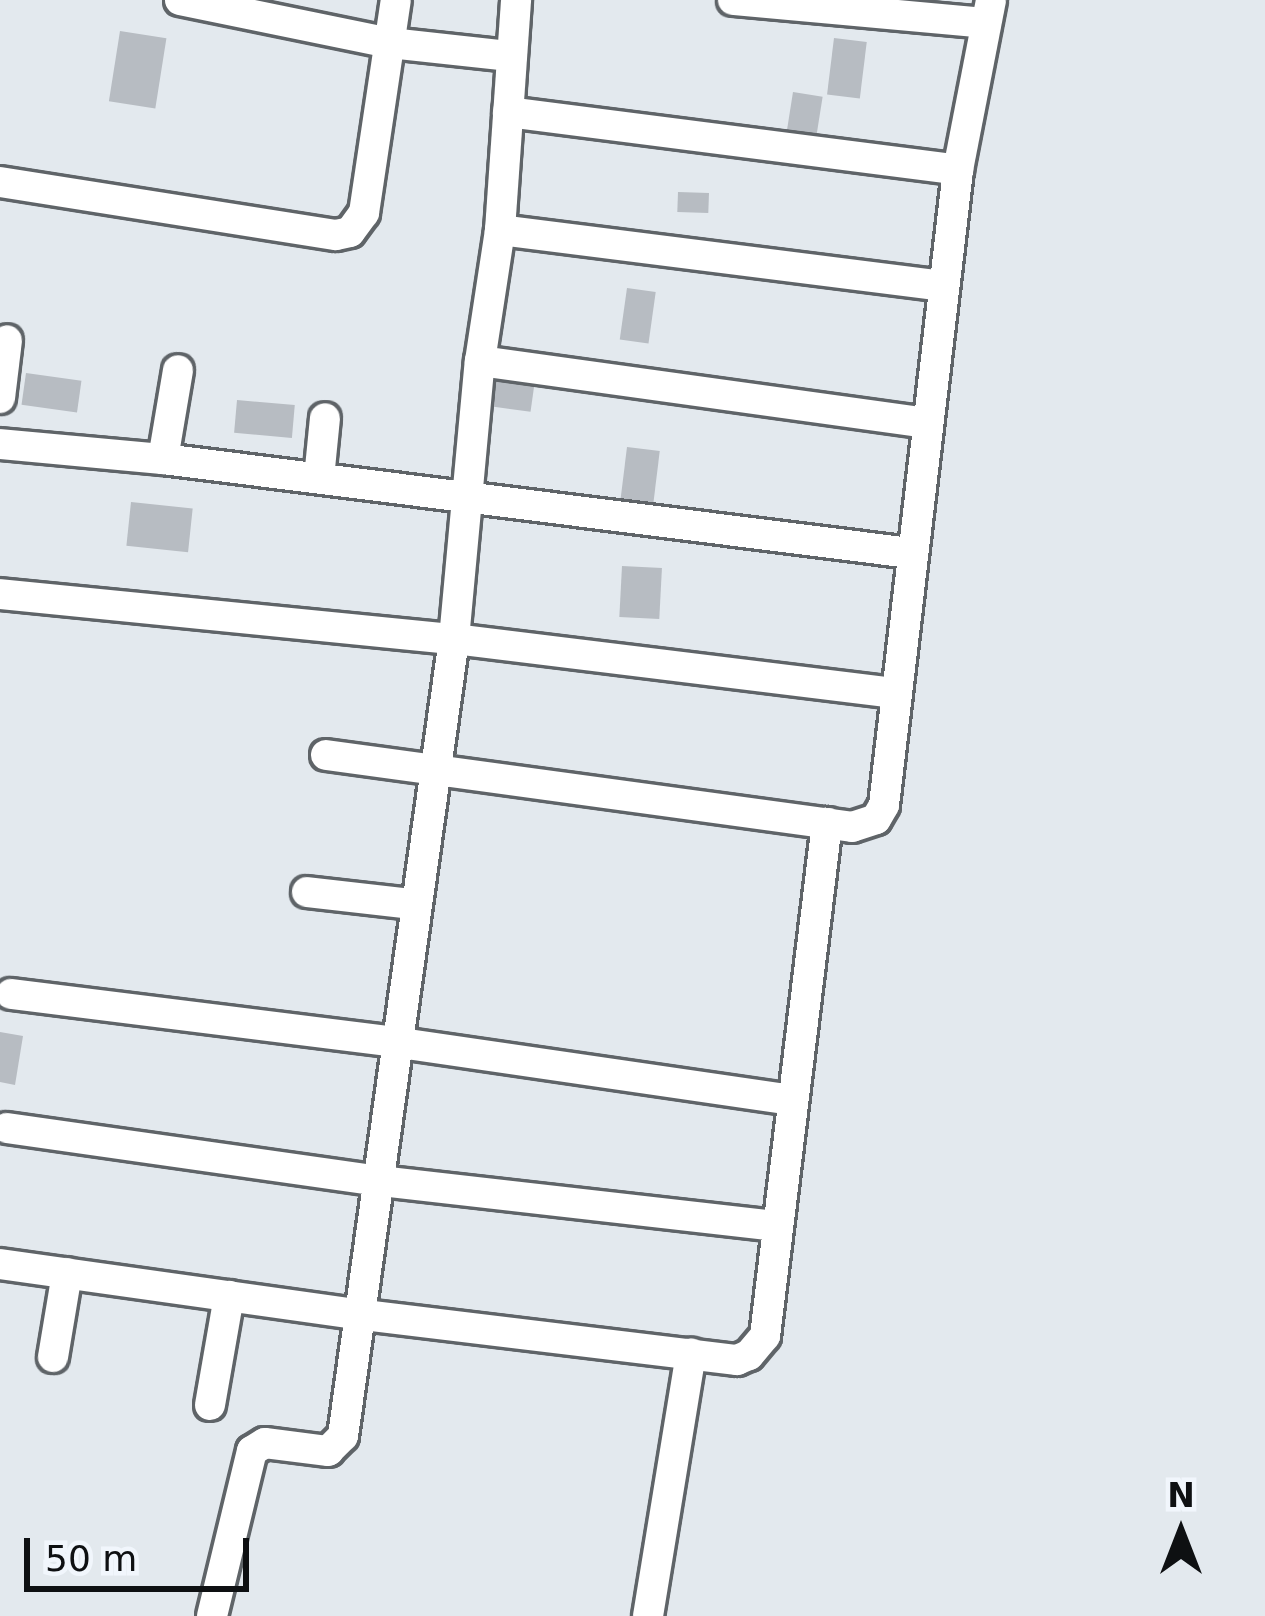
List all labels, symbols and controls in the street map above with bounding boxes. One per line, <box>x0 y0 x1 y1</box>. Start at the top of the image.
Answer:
north arrow <box>1121 1472 1241 1592</box>
text: N <box>1167 1476 1195 1515</box>
scale bar <box>30 1514 255 1588</box>
text: 50 m <box>45 1538 137 1579</box>

